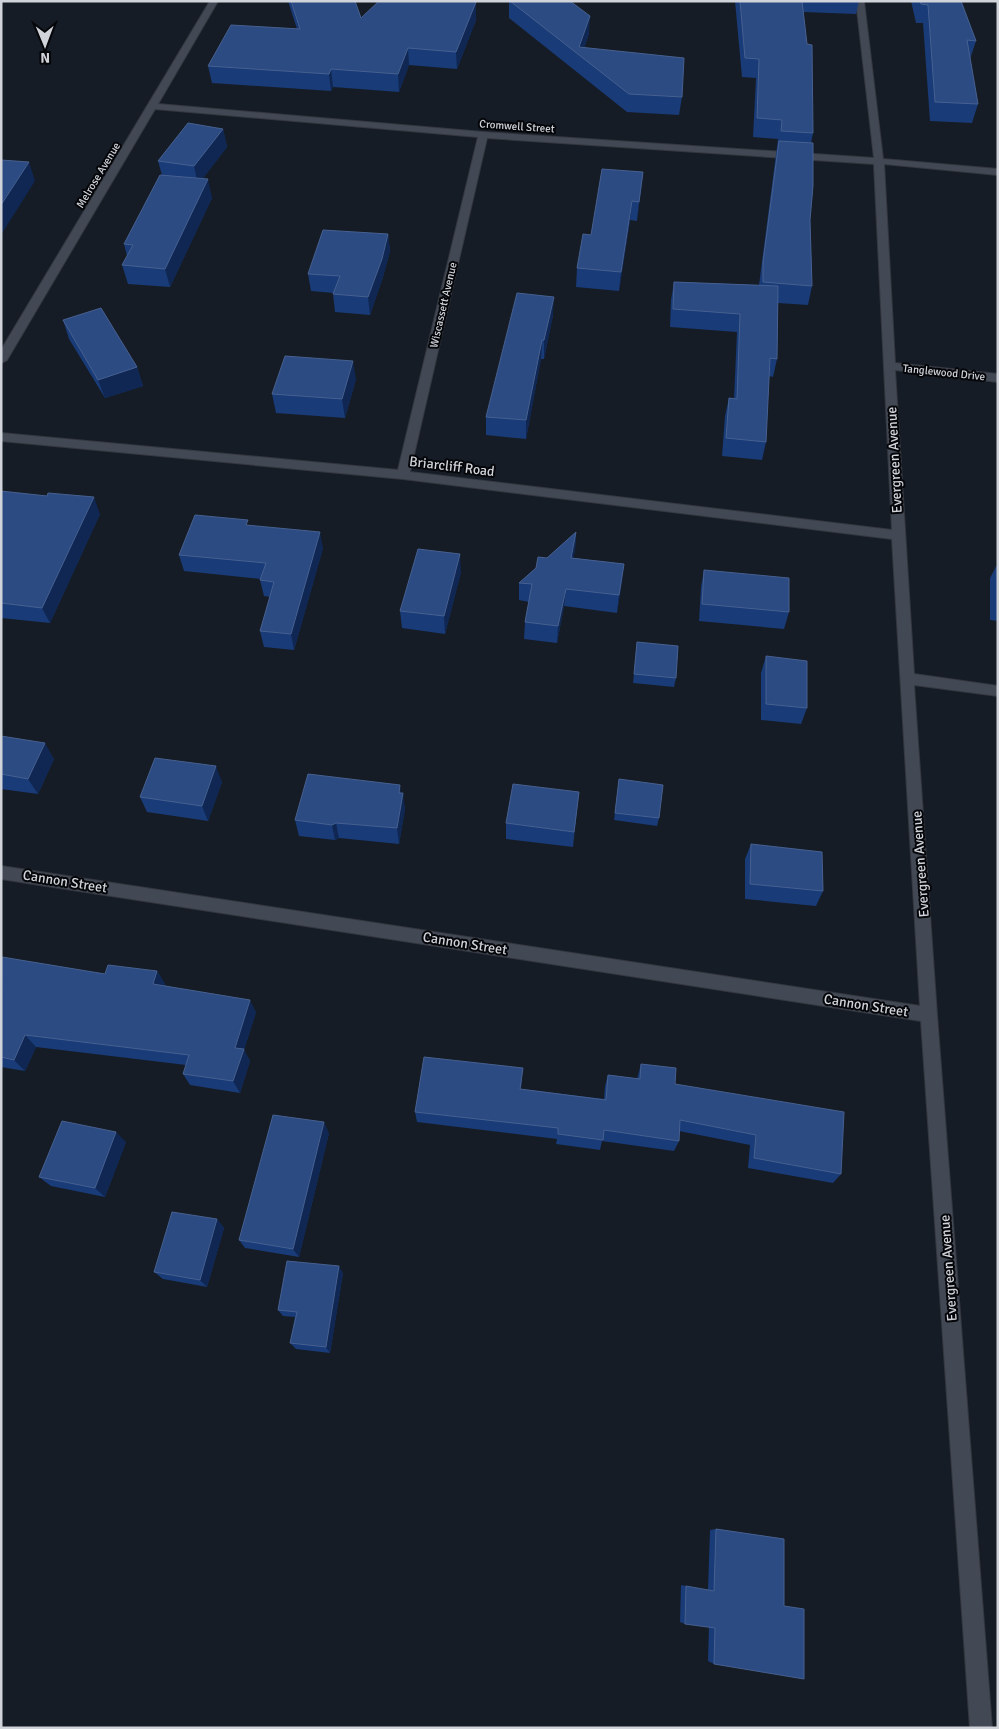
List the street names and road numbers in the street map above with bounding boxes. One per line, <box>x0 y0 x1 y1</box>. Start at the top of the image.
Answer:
street label: Cromwell Street <box>479 117 555 136</box>
street label: Melrose Avenue <box>74 140 123 210</box>
street label: Wiscassett Avenue <box>427 261 460 349</box>
street label: Tanglewood Drive <box>902 362 986 383</box>
street label: Evergreen Avenue <box>883 406 906 514</box>
street label: Briarcliff Road <box>408 453 496 480</box>
street label: Evergreen Avenue <box>908 810 933 918</box>
street label: Cannon Street <box>22 866 108 897</box>
street label: Cannon Street <box>422 928 508 959</box>
street label: Cannon Street <box>823 990 909 1021</box>
street label: Evergreen Avenue <box>936 1214 961 1322</box>

